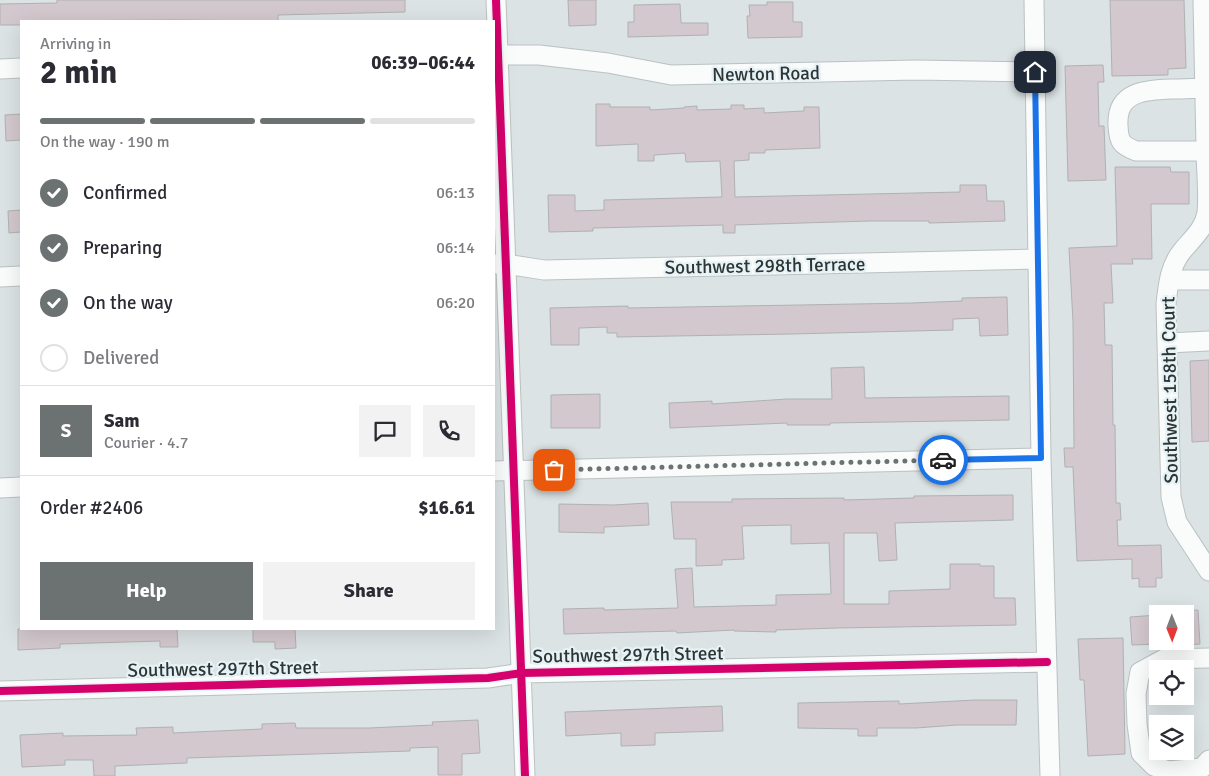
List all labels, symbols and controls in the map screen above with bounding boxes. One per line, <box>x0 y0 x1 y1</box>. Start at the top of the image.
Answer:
text: Arriving in <box>40 34 111 54</box>
text: 06:39–06:44 <box>371 51 475 75</box>
pin <box>1014 51 1056 93</box>
text: 2 min <box>40 53 117 92</box>
icon: home <box>1021 58 1049 86</box>
street label: Newton Road <box>712 61 820 87</box>
text: On the way · 190 m <box>40 132 170 152</box>
icon: check <box>40 179 68 207</box>
text: Confirmed <box>83 181 167 205</box>
text: 06:13 <box>436 183 475 203</box>
icon: check <box>40 234 68 262</box>
text: Preparing <box>83 236 162 260</box>
text: 06:14 <box>436 238 475 258</box>
street label: Southwest 298th Terrace <box>664 252 866 280</box>
icon: check <box>40 289 68 317</box>
text: On the way <box>83 291 173 315</box>
text: 06:20 <box>436 293 475 313</box>
street label: Southwest 158th Court <box>1156 296 1184 484</box>
text: Delivered <box>83 346 159 370</box>
button: chat <box>359 405 411 457</box>
button: phone <box>423 405 475 457</box>
text: Sam <box>104 409 140 433</box>
text: S <box>61 419 71 443</box>
text: Courier · 4.7 <box>104 433 188 453</box>
courier <box>918 435 968 485</box>
icon: car <box>929 446 957 474</box>
pin <box>533 449 575 491</box>
icon: bag <box>540 456 568 484</box>
text: Order #2406 <box>40 496 143 520</box>
text: $16.61 <box>418 496 475 520</box>
button: Help <box>40 562 253 620</box>
button: Share <box>263 562 475 620</box>
north arrow <box>1149 605 1194 650</box>
map controls <box>1149 605 1194 760</box>
street label: Southwest 297th Street <box>532 641 724 669</box>
street label: Southwest 297th Street <box>127 655 319 683</box>
button: locate <box>1149 660 1194 705</box>
button: layers <box>1149 715 1194 760</box>

